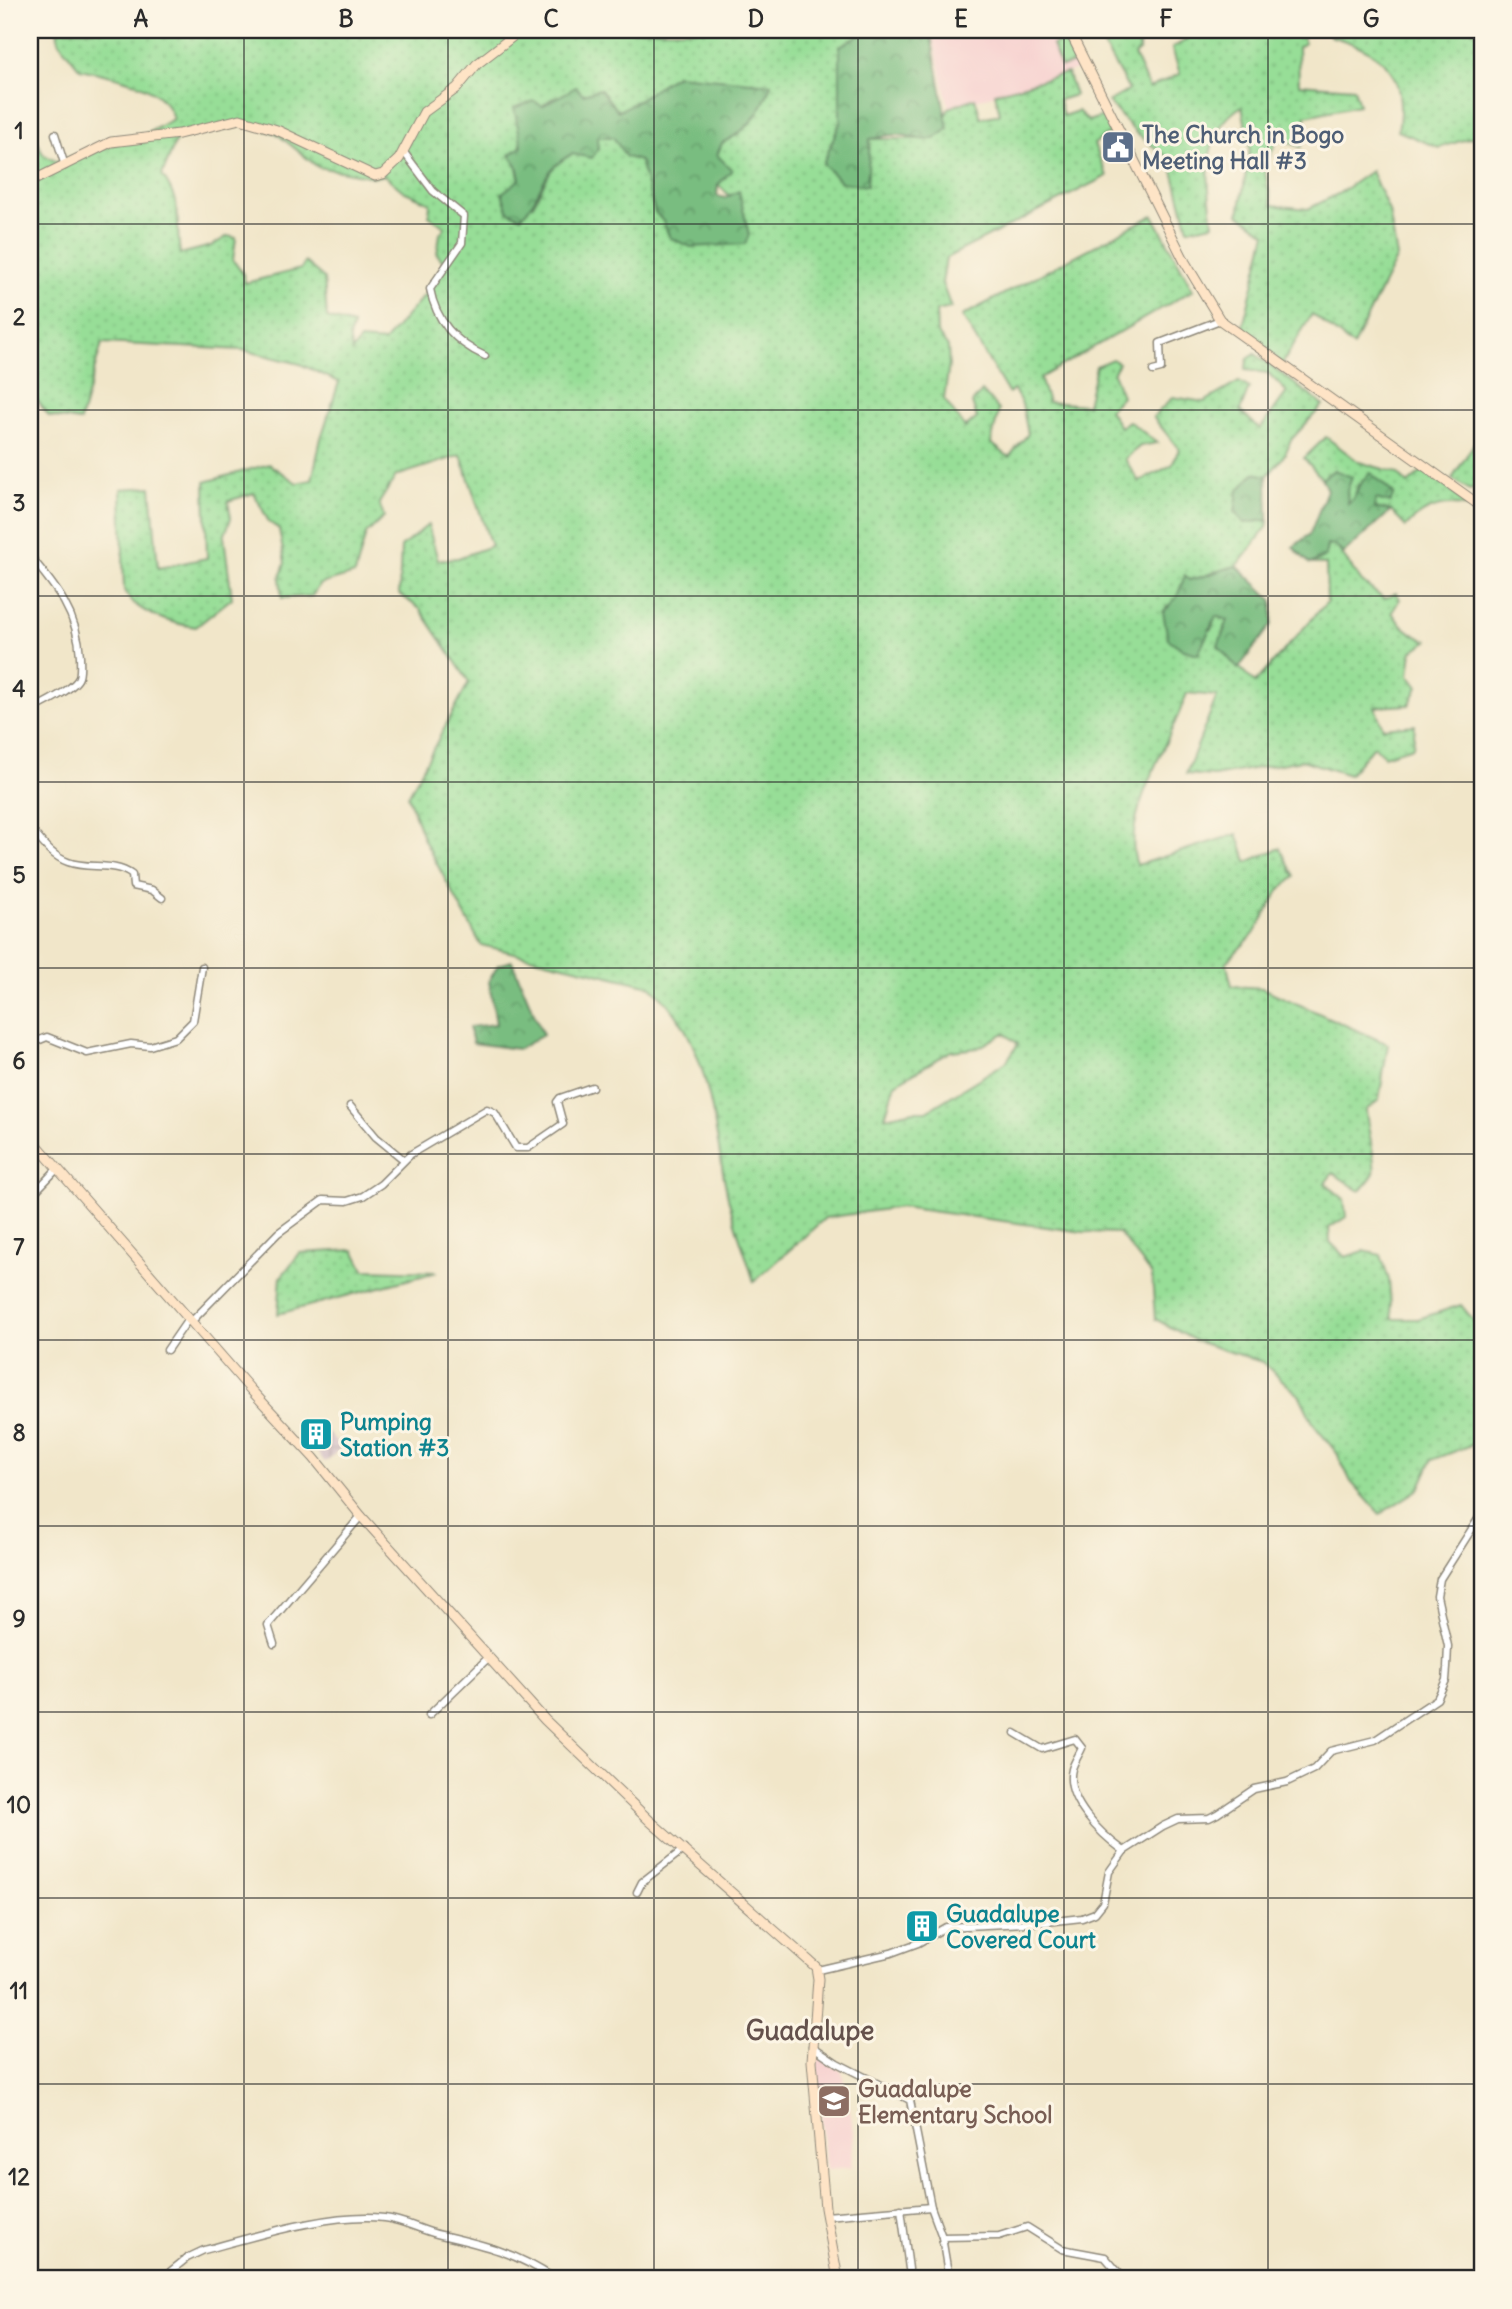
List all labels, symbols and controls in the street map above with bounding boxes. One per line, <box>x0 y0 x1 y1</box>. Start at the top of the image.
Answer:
text: A <box>134 4 149 33</box>
text: B <box>338 4 354 33</box>
text: C <box>543 4 559 33</box>
text: D <box>748 4 764 33</box>
text: E <box>954 4 968 33</box>
text: F <box>1159 4 1173 33</box>
text: G <box>1363 4 1379 33</box>
text: 1 <box>14 116 24 145</box>
place label: The Church in Bogo Meeting Hall #3 <box>1142 120 1344 175</box>
public building icon: The Church in Bogo Meeting Hall #3 <box>1099 128 1137 166</box>
text: 2 <box>13 302 26 331</box>
text: 3 <box>12 488 26 517</box>
text: 4 <box>12 674 26 703</box>
text: 5 <box>12 860 26 889</box>
text: 6 <box>12 1046 26 1075</box>
text: 7 <box>13 1232 25 1261</box>
place label: Pumping Station #3 <box>340 1407 449 1462</box>
building icon: Pumping Station #3 <box>297 1415 335 1453</box>
text: 8 <box>12 1418 26 1447</box>
text: 9 <box>12 1604 26 1633</box>
text: 10 <box>7 1790 31 1819</box>
place label: Guadalupe Covered Court <box>946 1899 1096 1954</box>
building icon: Guadalupe Covered Court <box>903 1907 941 1945</box>
text: 11 <box>10 1976 28 2005</box>
district label: Guadalupe <box>746 2014 874 2047</box>
place label: Guadalupe Elementary School <box>858 2074 1052 2129</box>
school or university icon: Guadalupe Elementary School <box>815 2082 853 2120</box>
text: 12 <box>8 2162 30 2191</box>

